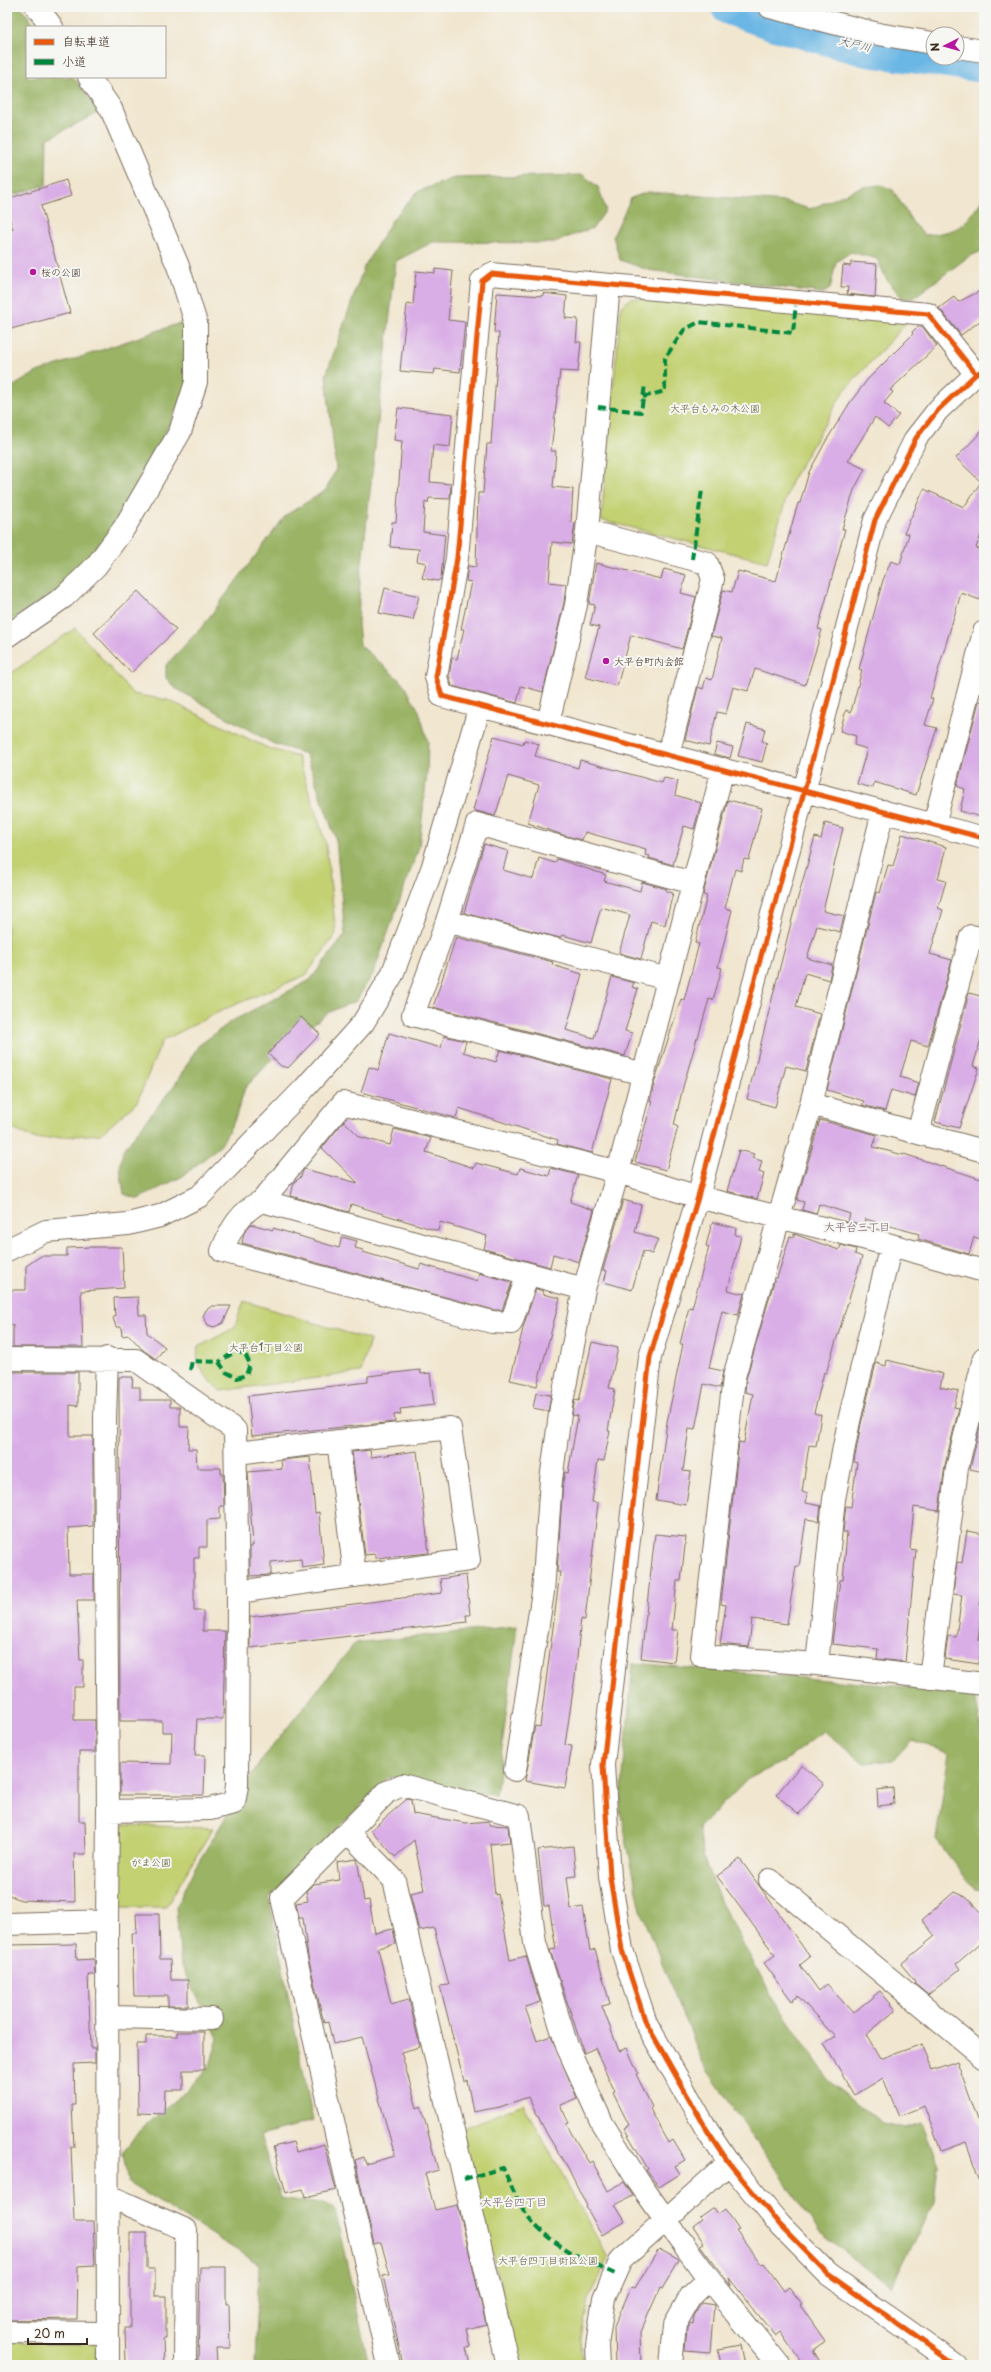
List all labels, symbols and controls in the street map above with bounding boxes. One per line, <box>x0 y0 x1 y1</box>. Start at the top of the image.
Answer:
legend <box>26 26 166 78</box>
north arrow <box>925 26 965 66</box>
water label: 大戸川 <box>837 31 873 56</box>
text: 自転車道 <box>62 32 110 50</box>
text: N <box>926 42 943 52</box>
text: 小道 <box>62 52 86 70</box>
place label: 桜の公園 <box>41 264 81 279</box>
marker: 桜の公園 <box>28 267 38 277</box>
park label: 大平台もみの木公園 <box>670 400 760 415</box>
place label: 大平台町内会館 <box>614 653 684 668</box>
marker: 大平台町内会館 <box>601 656 611 666</box>
district label: 大平台三丁目 <box>824 1218 890 1235</box>
park label: 大平台1丁目公園 <box>229 1339 303 1354</box>
park label: がま公園 <box>131 1854 171 1869</box>
district label: 大平台四丁目 <box>481 2193 547 2210</box>
park label: 大平台四丁目街区公園 <box>498 2252 598 2267</box>
scale bar <box>28 2320 87 2346</box>
text: 20 m <box>34 2324 65 2342</box>

